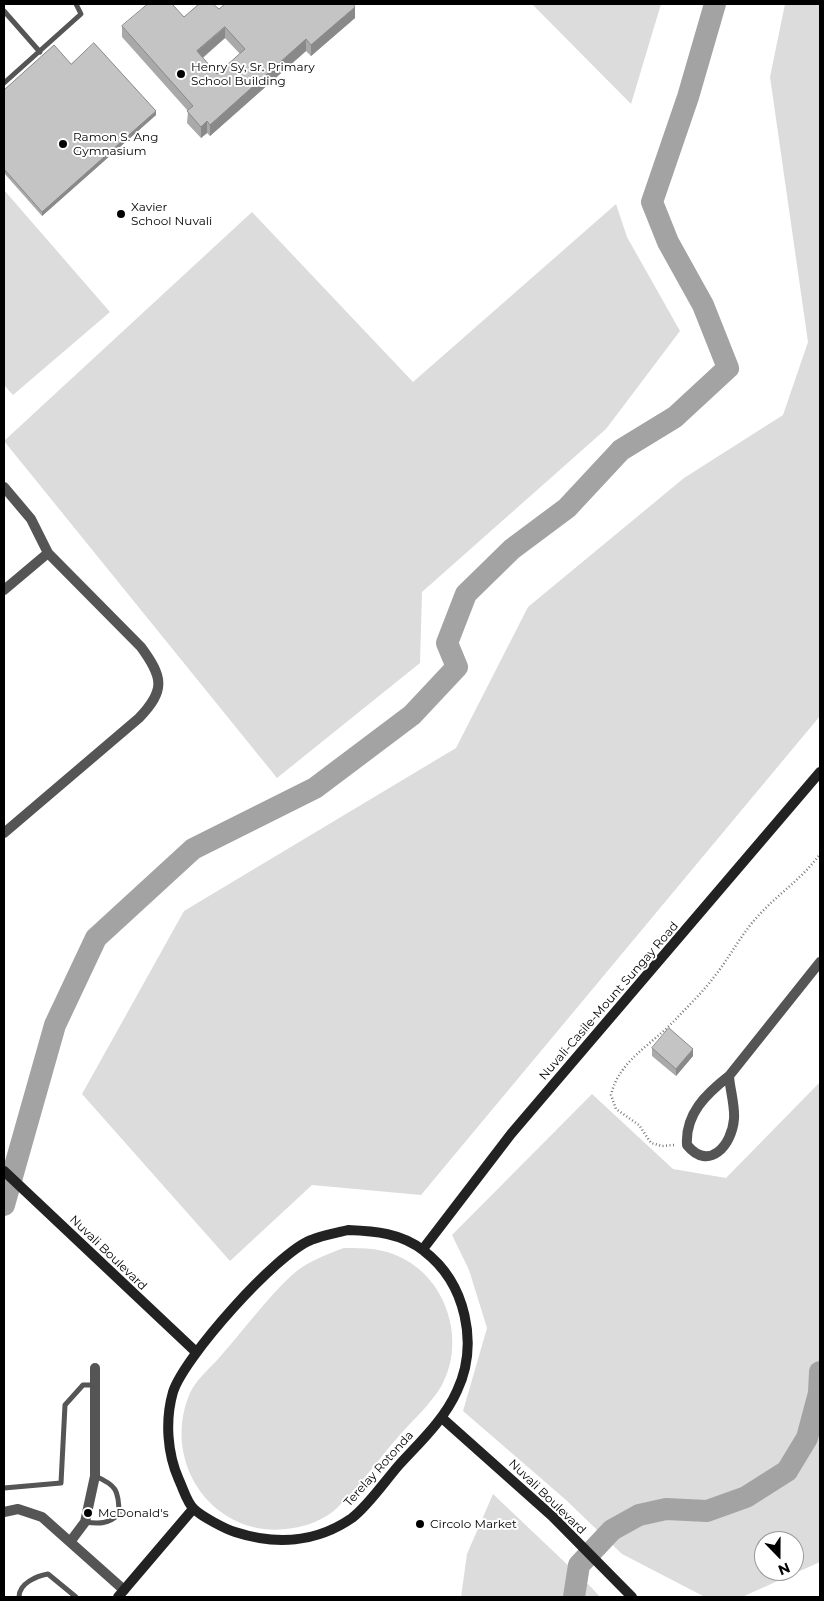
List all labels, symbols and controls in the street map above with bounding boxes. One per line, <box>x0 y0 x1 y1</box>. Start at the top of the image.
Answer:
place label: Henry Sy, Sr. Primary School Building <box>191 60 315 88</box>
marker: Henry Sy, Sr. Primary School Building <box>175 68 187 80</box>
place label: Ramon S. Ang Gymnasium <box>73 130 158 158</box>
marker: Ramon S. Ang Gymnasium <box>57 138 69 150</box>
place label: Xavier School Nuvali <box>131 200 212 228</box>
marker: Xavier School Nuvali <box>115 208 127 220</box>
street label: Nuvali-Casile-Mount Sungay Road <box>536 919 682 1083</box>
street label: Nuvali Boulevard <box>66 1212 150 1294</box>
street label: Terelay Rotonda <box>341 1428 417 1510</box>
street label: Nuvali Boulevard <box>505 1456 589 1538</box>
place label: McDonald's <box>98 1506 168 1520</box>
marker: McDonald's <box>82 1507 94 1519</box>
place label: Circolo Market <box>430 1517 517 1531</box>
marker: Circolo Market <box>414 1518 426 1530</box>
north arrow <box>754 1531 804 1581</box>
text: N <box>776 1559 793 1579</box>

